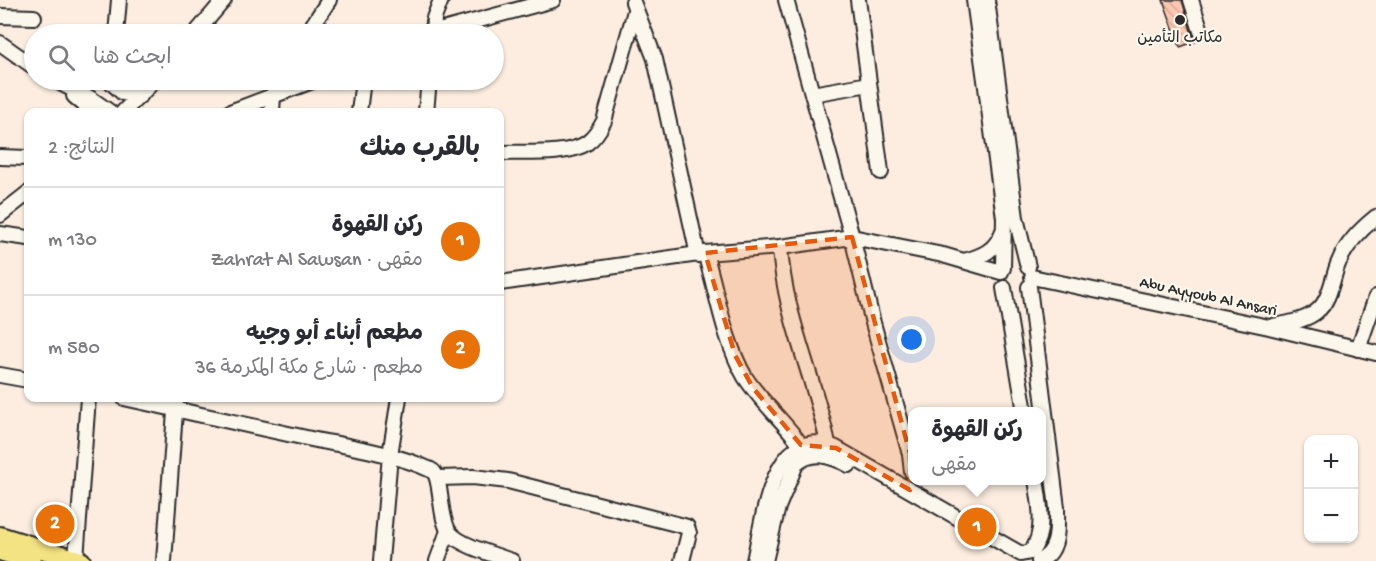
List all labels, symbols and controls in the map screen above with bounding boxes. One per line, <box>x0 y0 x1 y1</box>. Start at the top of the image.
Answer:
marker: مكاتب التأمين <box>1173 13 1187 27</box>
search box <box>24 24 504 90</box>
place label: مكاتب التأمين <box>1137 28 1223 49</box>
icon: search <box>45 41 78 74</box>
text: ابحث هنا <box>93 46 172 72</box>
text: بالقرب منك <box>360 135 480 166</box>
text: النتائج: 2 <box>48 138 115 161</box>
text: ركن القهوة <box>331 214 423 240</box>
text: 130 m <box>48 230 97 253</box>
text: 1 <box>456 230 465 253</box>
text: مقهى · Zahrat Al Sawsan <box>211 250 423 273</box>
street label: Abu Ayyoub Al Ansari <box>1138 274 1278 322</box>
text: مطعم أبناء أبو وجيه <box>246 322 423 348</box>
your location <box>897 325 926 354</box>
text: 580 m <box>48 338 100 361</box>
text: 2 <box>456 338 465 361</box>
text: مطعم · شارع مكة المكرمة 36 <box>195 358 423 381</box>
popup <box>908 407 1046 485</box>
text: ركن القهوة <box>931 419 1023 445</box>
map controls <box>1304 435 1358 543</box>
button: + <box>1304 435 1358 489</box>
text: مقهى <box>931 455 977 478</box>
button: − <box>1304 489 1358 543</box>
pin: 2 <box>36 502 74 546</box>
pin: 1 <box>958 504 996 550</box>

